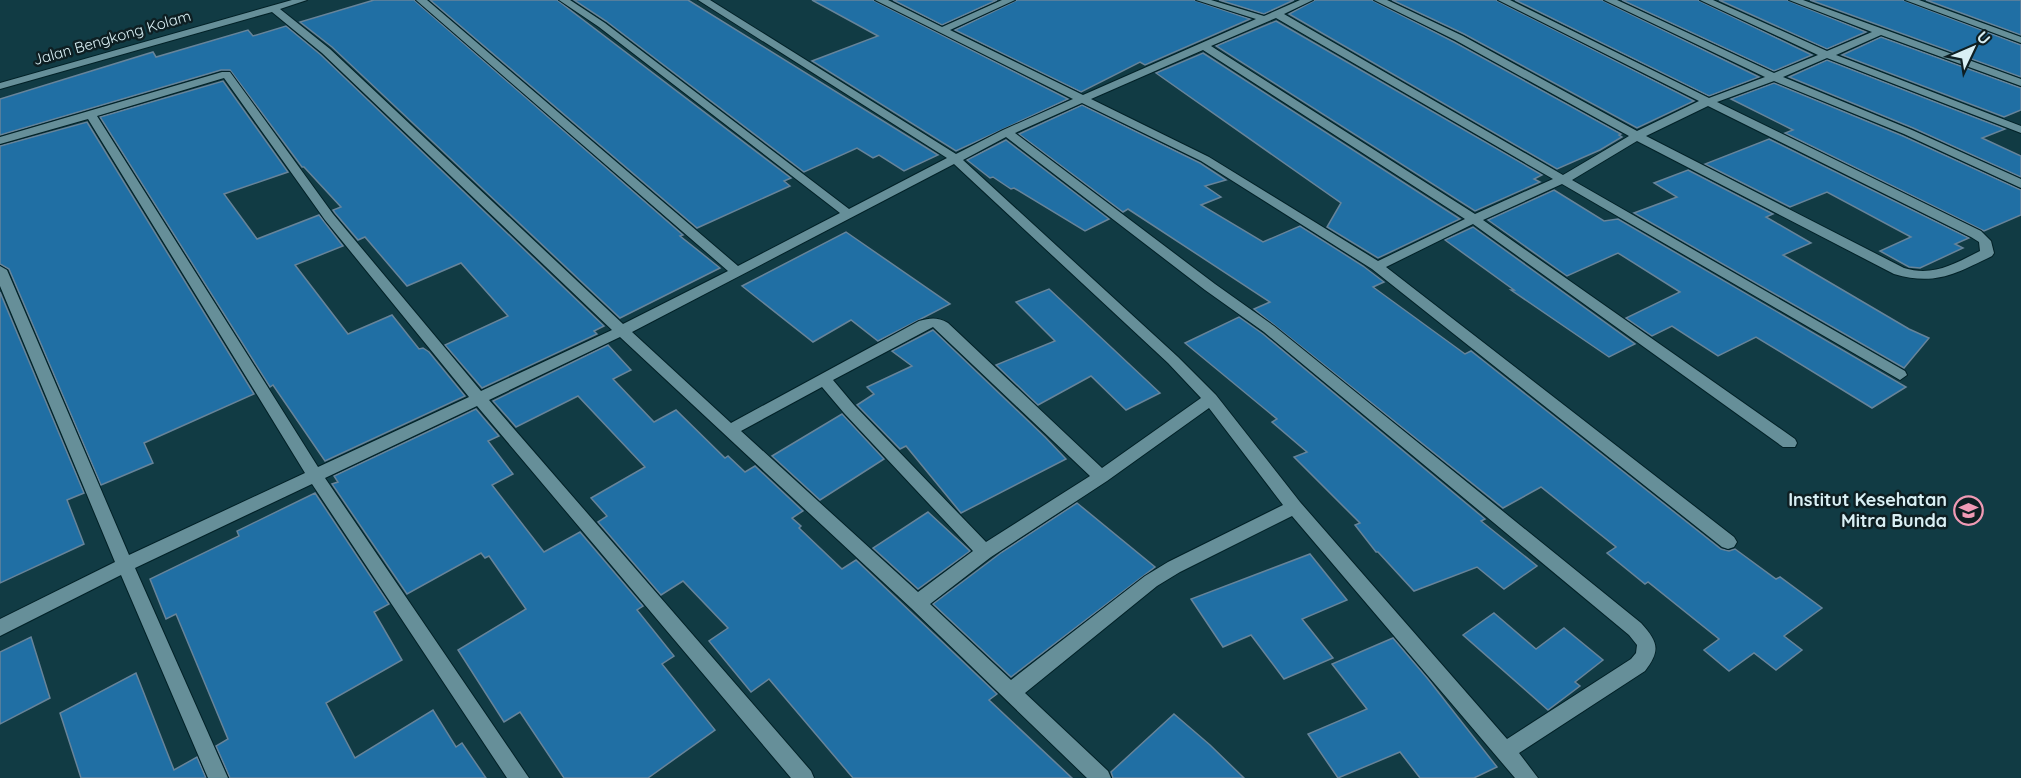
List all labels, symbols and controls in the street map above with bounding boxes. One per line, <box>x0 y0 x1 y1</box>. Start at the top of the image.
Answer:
street label: Jalan Bengkong Kolam <box>31 6 193 69</box>
north arrow <box>1943 18 2003 78</box>
text: U <box>1973 27 1995 49</box>
place label: Institut Kesehatan Mitra Bunda <box>1788 488 1947 532</box>
school or university icon: Institut Kesehatan Mitra Bunda <box>1952 494 1984 526</box>

